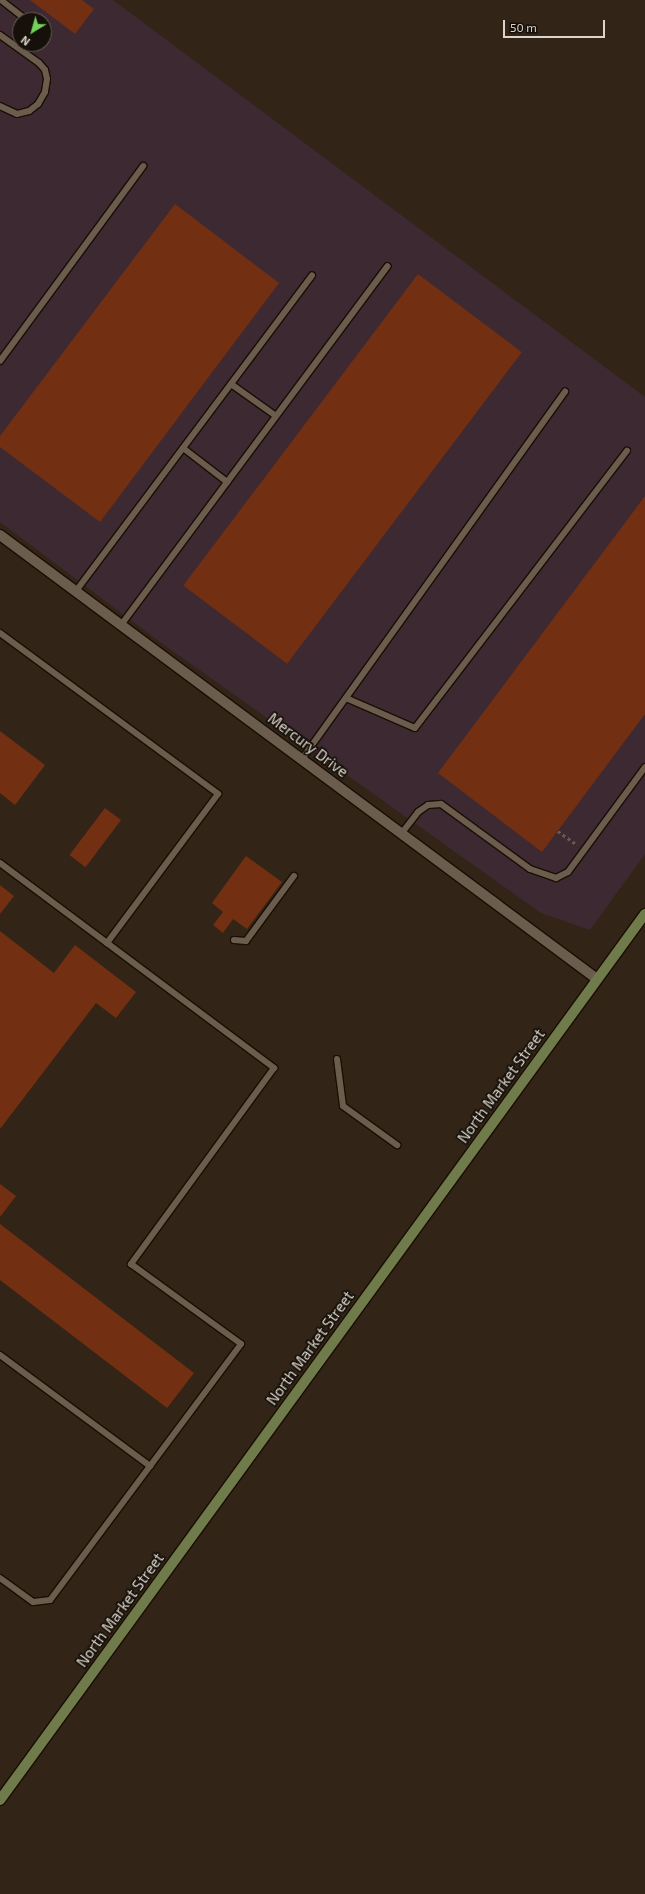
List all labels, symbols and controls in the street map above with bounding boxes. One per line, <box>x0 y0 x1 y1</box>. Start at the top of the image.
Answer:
north arrow <box>12 12 52 52</box>
scale bar <box>505 12 607 38</box>
text: 50 m <box>510 20 537 34</box>
text: N <box>18 34 32 49</box>
street label: Mercury Drive <box>264 709 352 781</box>
street label: North Market Street <box>454 1025 548 1147</box>
street label: North Market Street <box>263 1287 357 1409</box>
street label: North Market Street <box>73 1549 167 1671</box>

